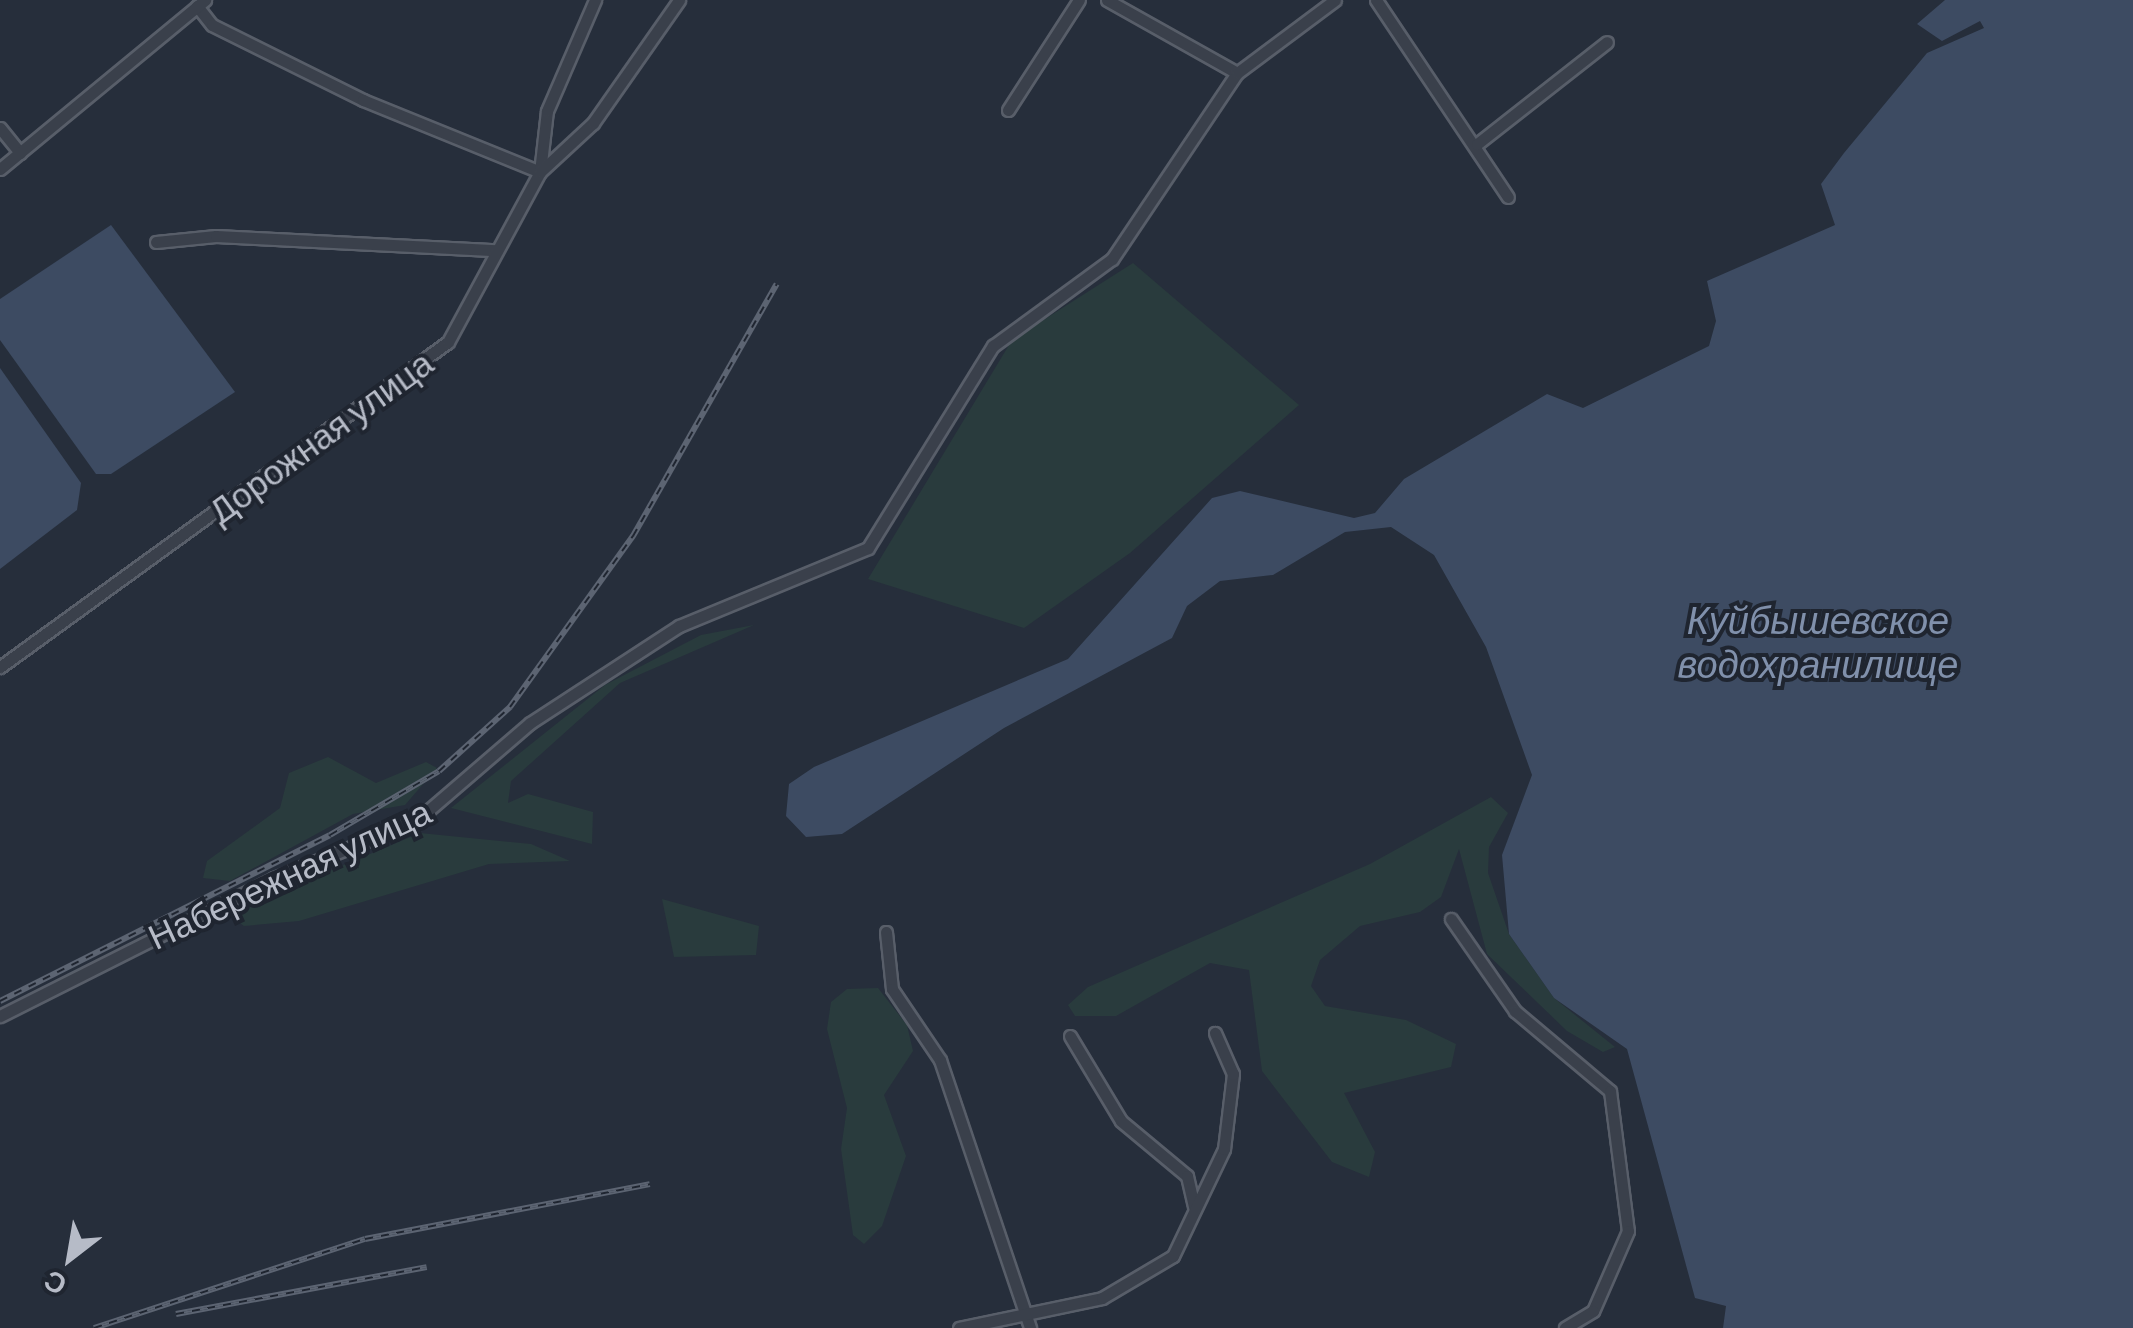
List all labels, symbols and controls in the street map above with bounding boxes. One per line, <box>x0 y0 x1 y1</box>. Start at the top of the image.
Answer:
street label: Дорожная улица <box>200 341 440 531</box>
water label: Куйбышевское водохранилище <box>1678 597 1958 686</box>
street label: Набережная улица <box>141 789 437 957</box>
north arrow <box>20 1208 120 1308</box>
text: С <box>37 1264 72 1304</box>

